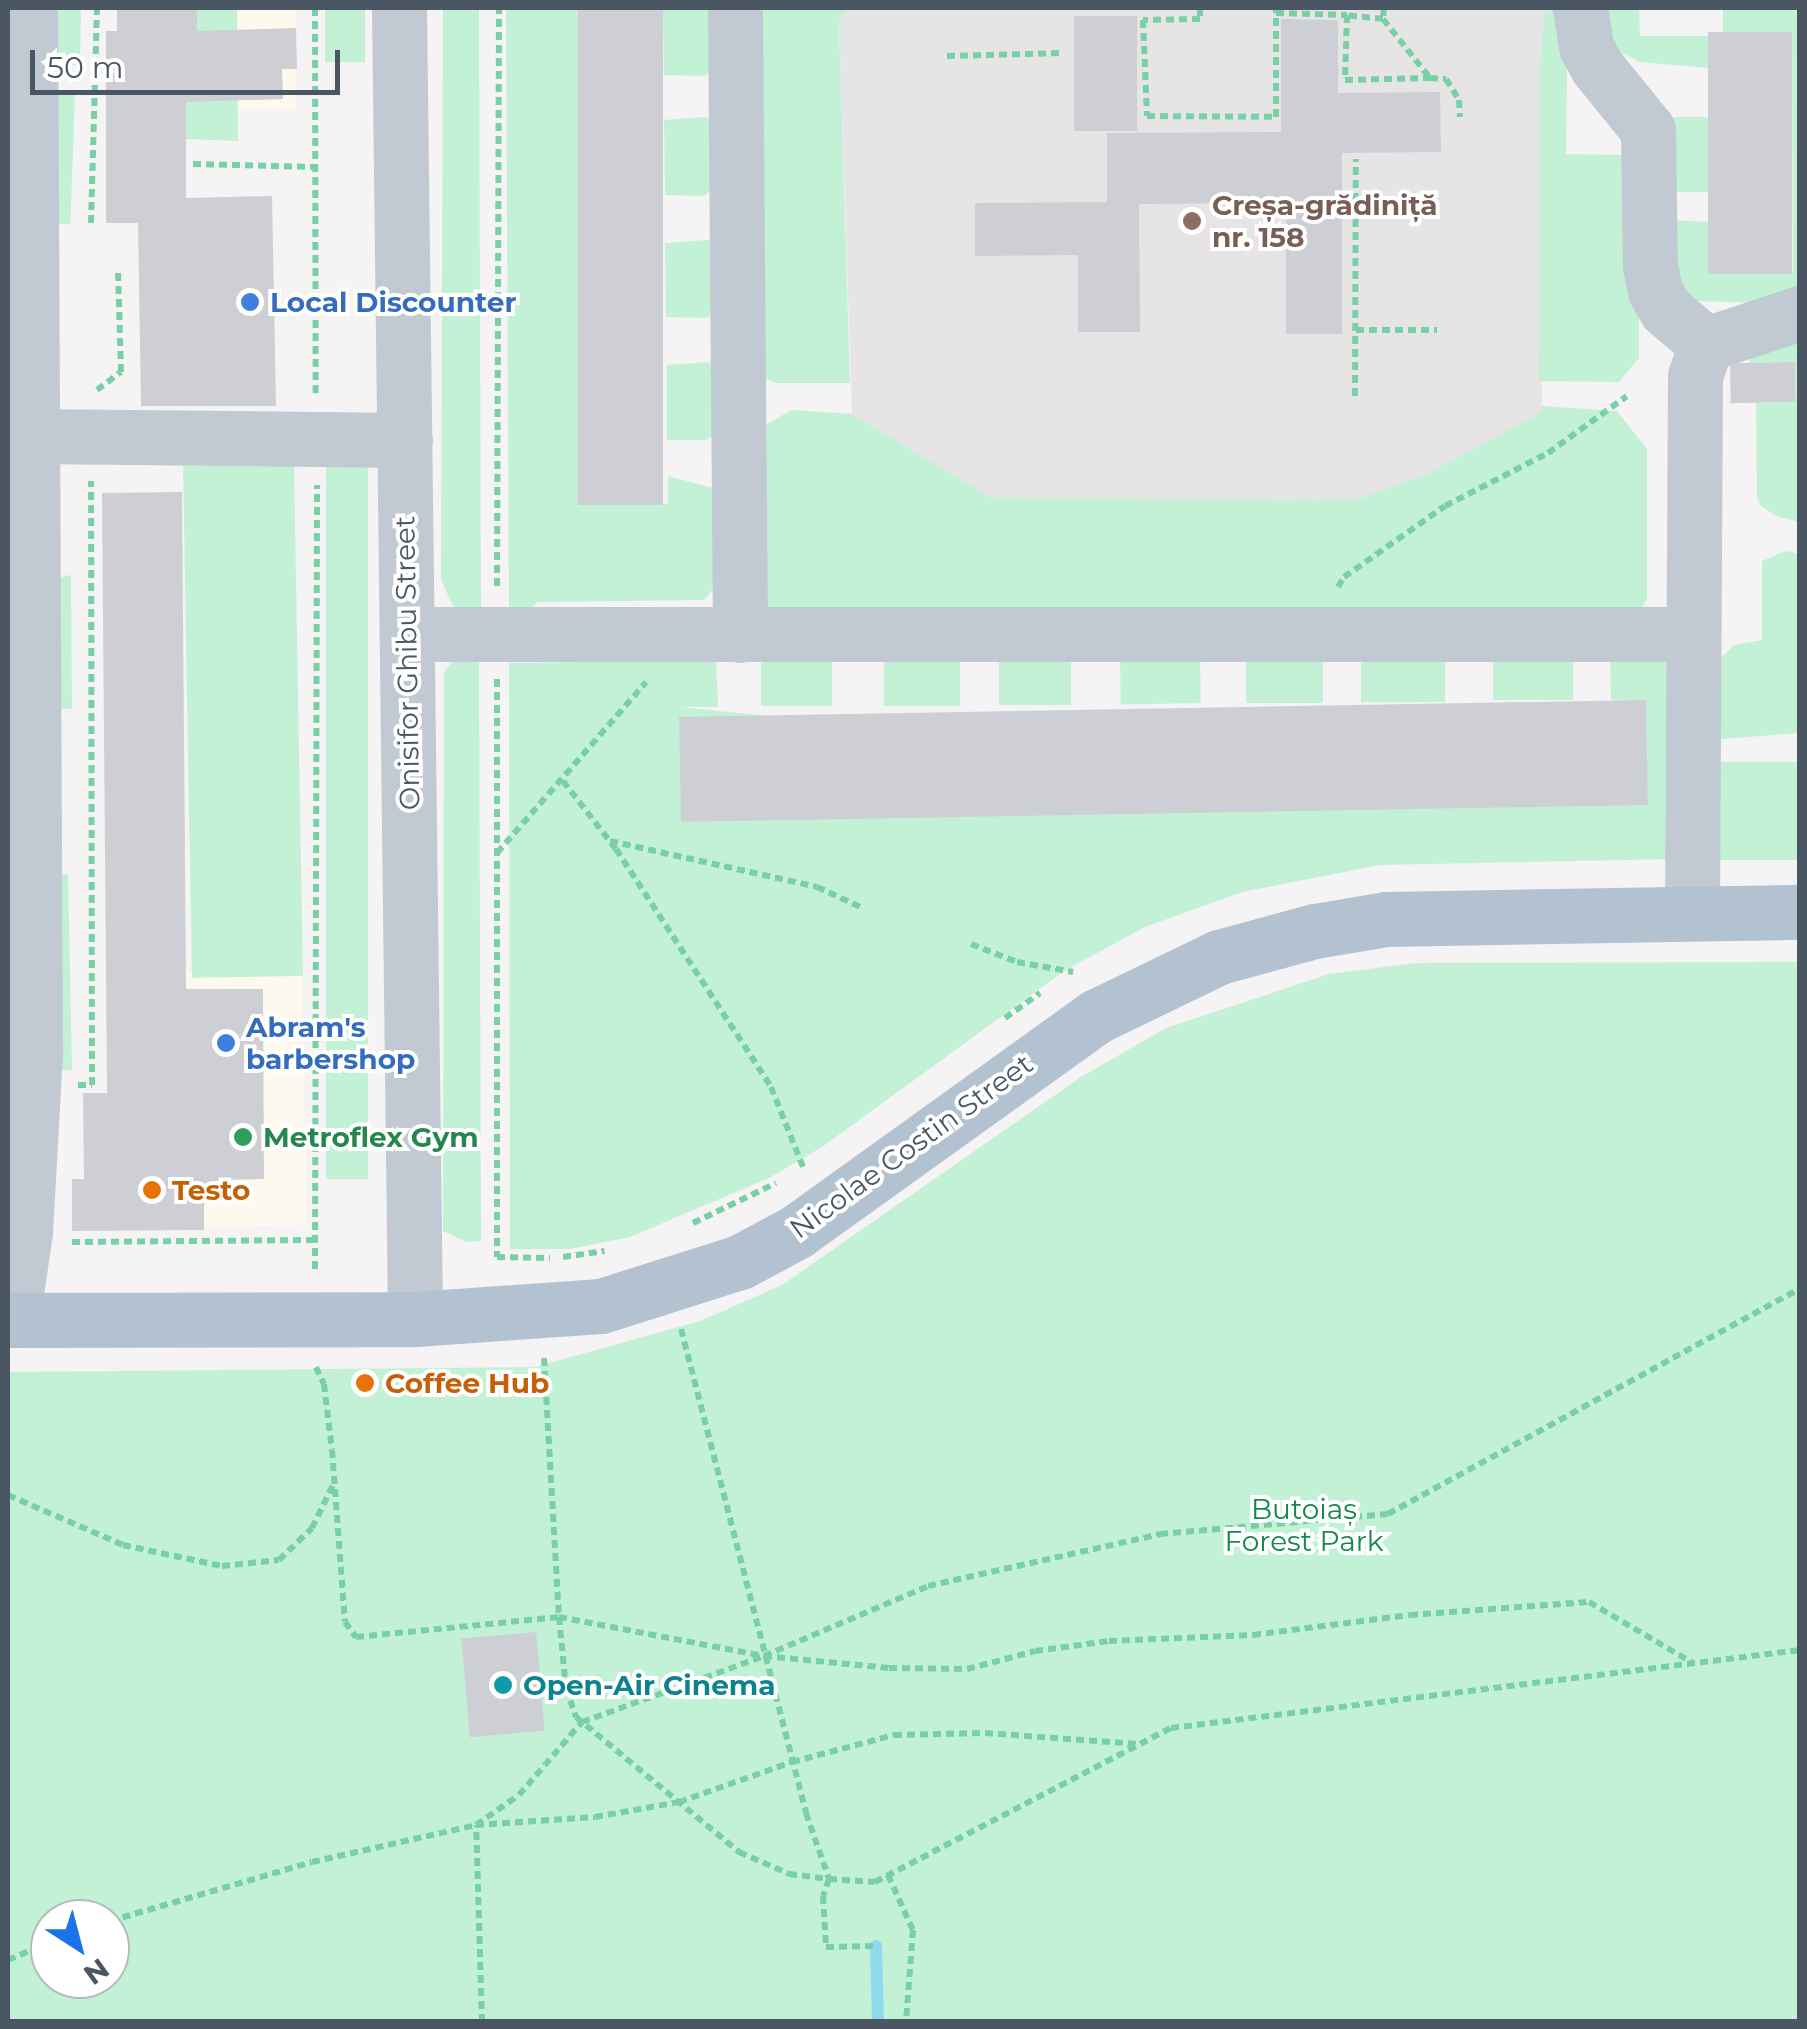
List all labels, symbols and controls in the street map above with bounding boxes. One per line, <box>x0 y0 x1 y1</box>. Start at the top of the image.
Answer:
scale bar <box>35 30 345 92</box>
text: 50 m <box>47 49 124 86</box>
place label: Creșa-grădiniță nr. 158 <box>1212 188 1437 254</box>
marker: Creșa-grădiniță nr. 158 <box>1181 210 1203 232</box>
place label: Local Discounter <box>270 285 516 319</box>
marker: Local Discounter <box>239 291 261 313</box>
street label: Onisifor Ghibu Street <box>388 516 426 810</box>
place label: Abram's barbershop <box>246 1010 415 1076</box>
marker: Abram's barbershop <box>215 1032 237 1054</box>
street label: Nicolae Costin Street <box>783 1047 1039 1245</box>
place label: Metroflex Gym <box>263 1120 479 1154</box>
marker: Metroflex Gym <box>232 1126 254 1148</box>
place label: Testo <box>172 1173 250 1207</box>
marker: Testo <box>141 1179 163 1201</box>
place label: Coffee Hub <box>385 1366 549 1400</box>
marker: Coffee Hub <box>354 1372 376 1394</box>
park label: Butoiaș Forest Park <box>1225 1492 1383 1558</box>
place label: Open-Air Cinema <box>523 1668 775 1702</box>
marker: Open-Air Cinema <box>492 1674 514 1696</box>
north arrow <box>30 1899 130 1999</box>
text: N <box>77 1951 116 1992</box>

